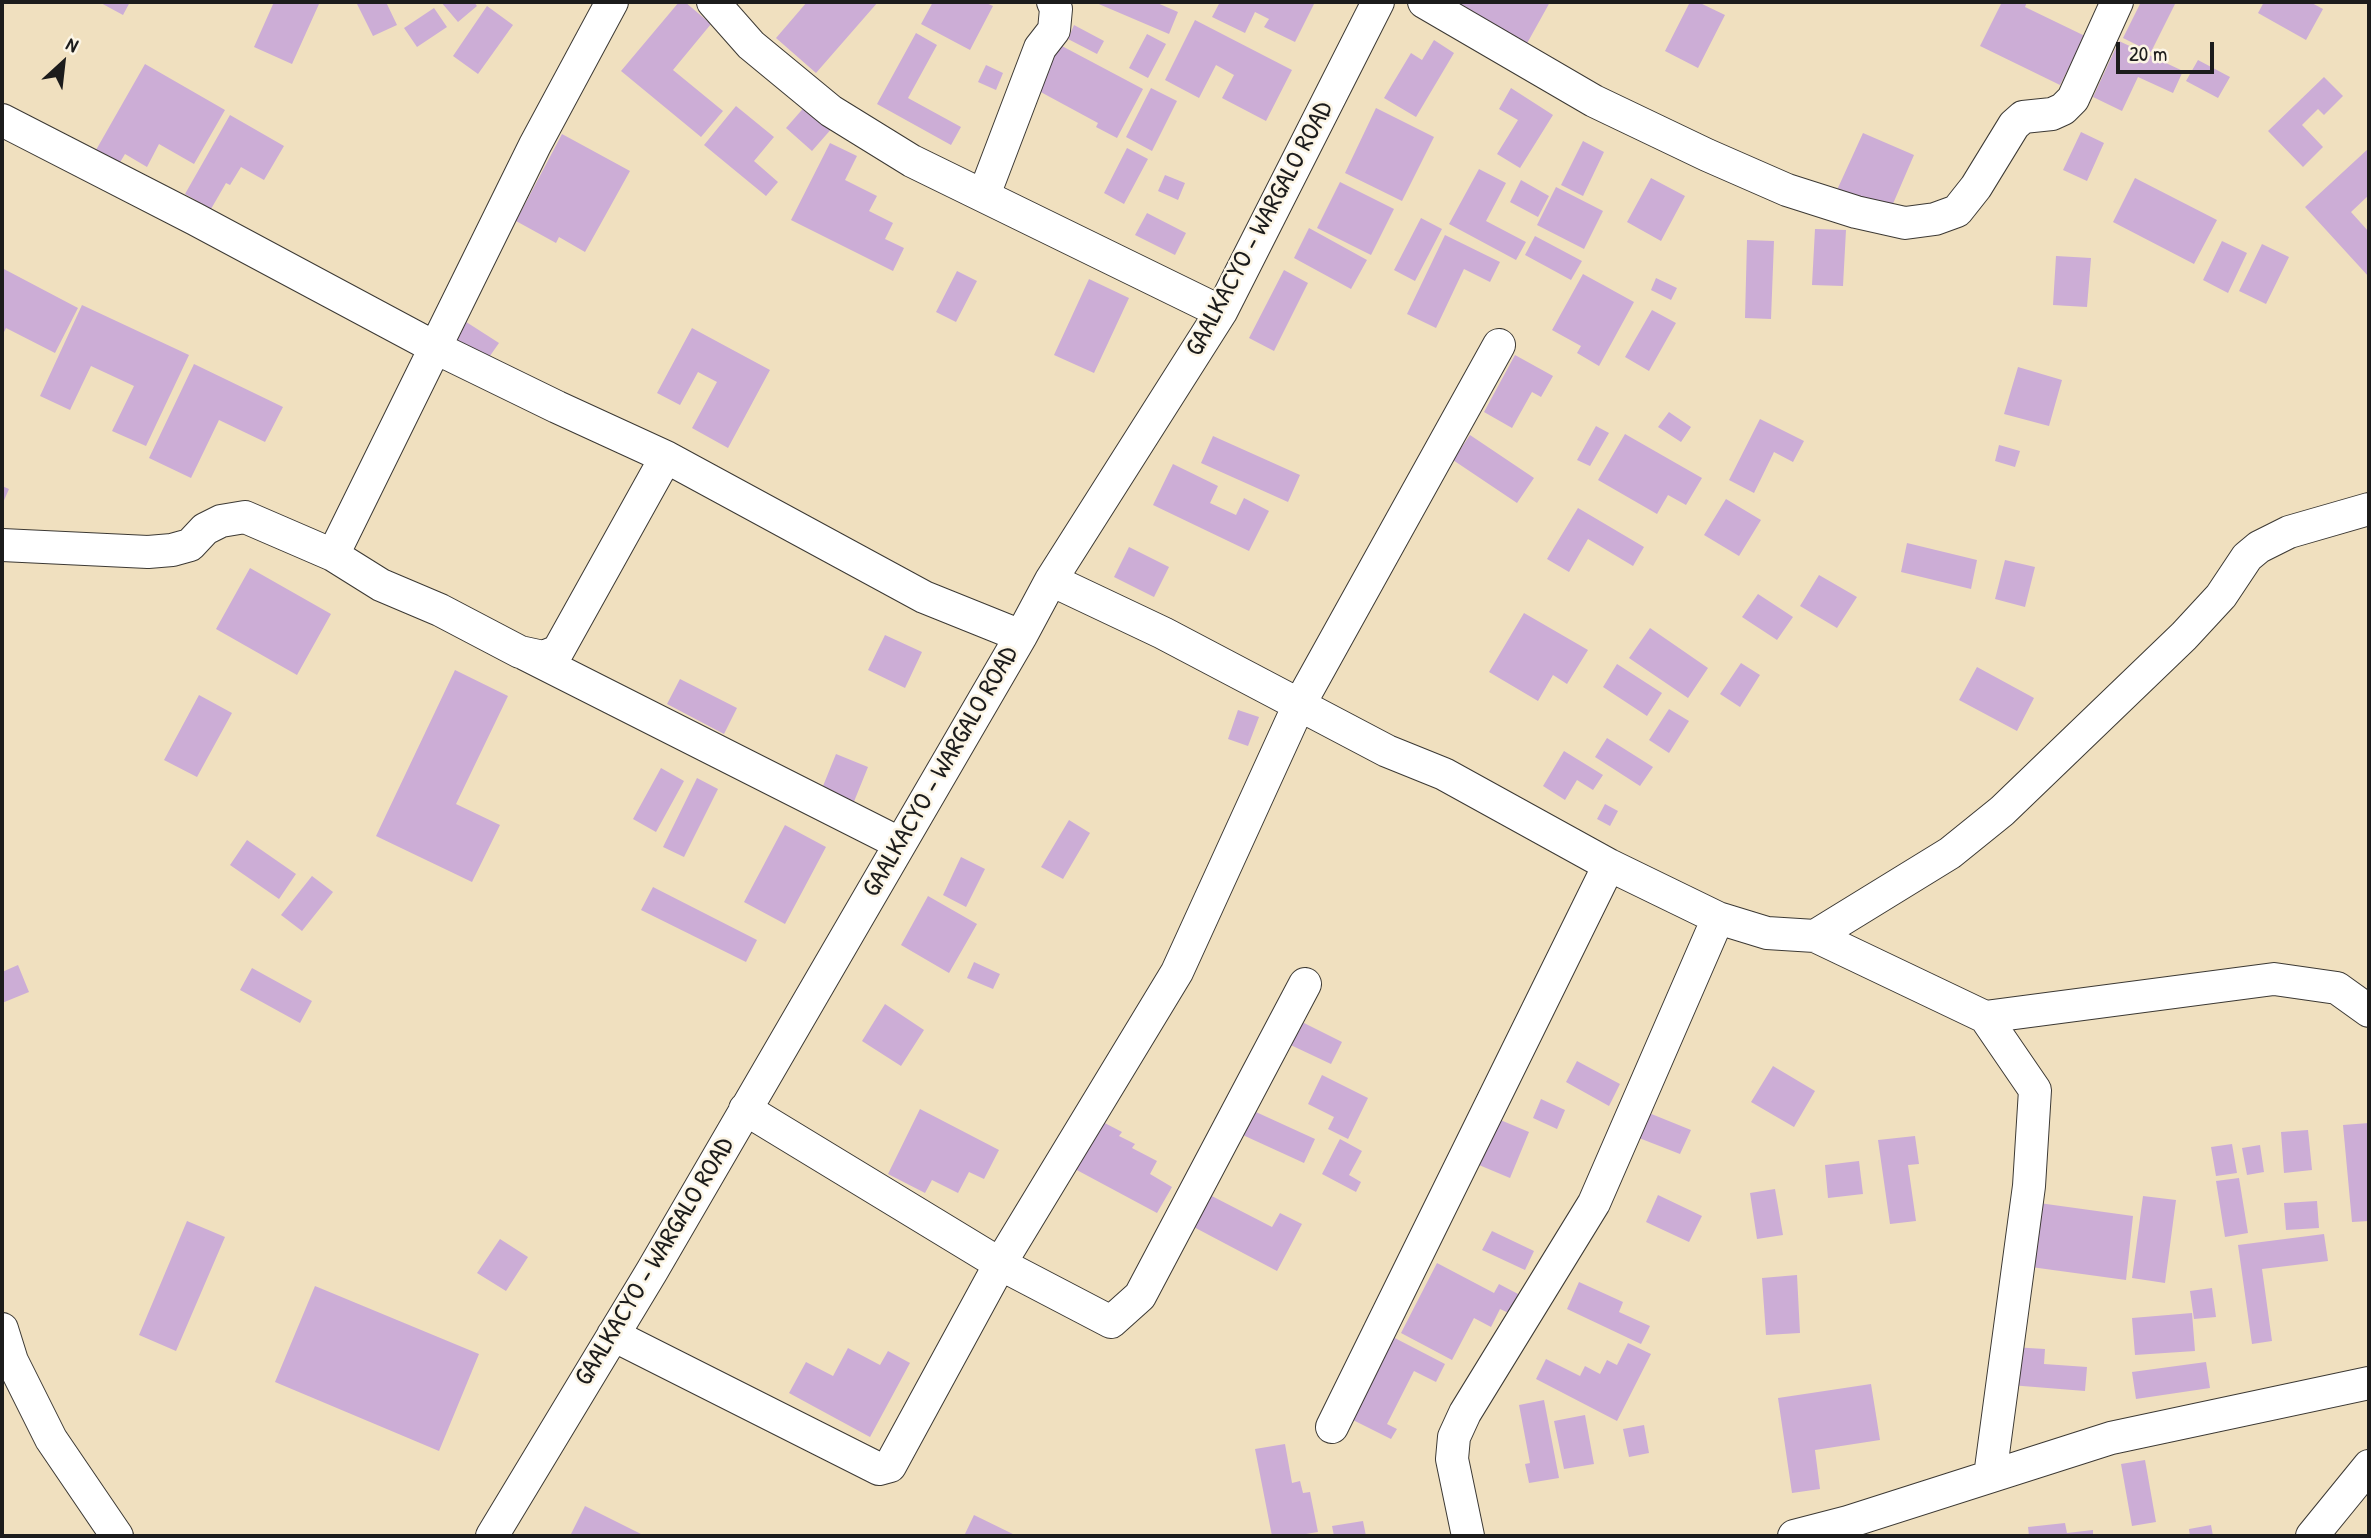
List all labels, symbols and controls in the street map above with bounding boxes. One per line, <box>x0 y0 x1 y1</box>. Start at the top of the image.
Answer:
north arrow <box>28 28 98 98</box>
scale bar <box>2119 28 2217 72</box>
text: N <box>62 30 83 58</box>
text: 20 m <box>2129 39 2167 68</box>
street label: GAALKACYO - WARGALO ROAD <box>1180 96 1340 362</box>
street label: GAALKACYO - WARGALO ROAD <box>857 641 1025 903</box>
street label: GAALKACYO - WARGALO ROAD <box>569 1132 741 1392</box>

